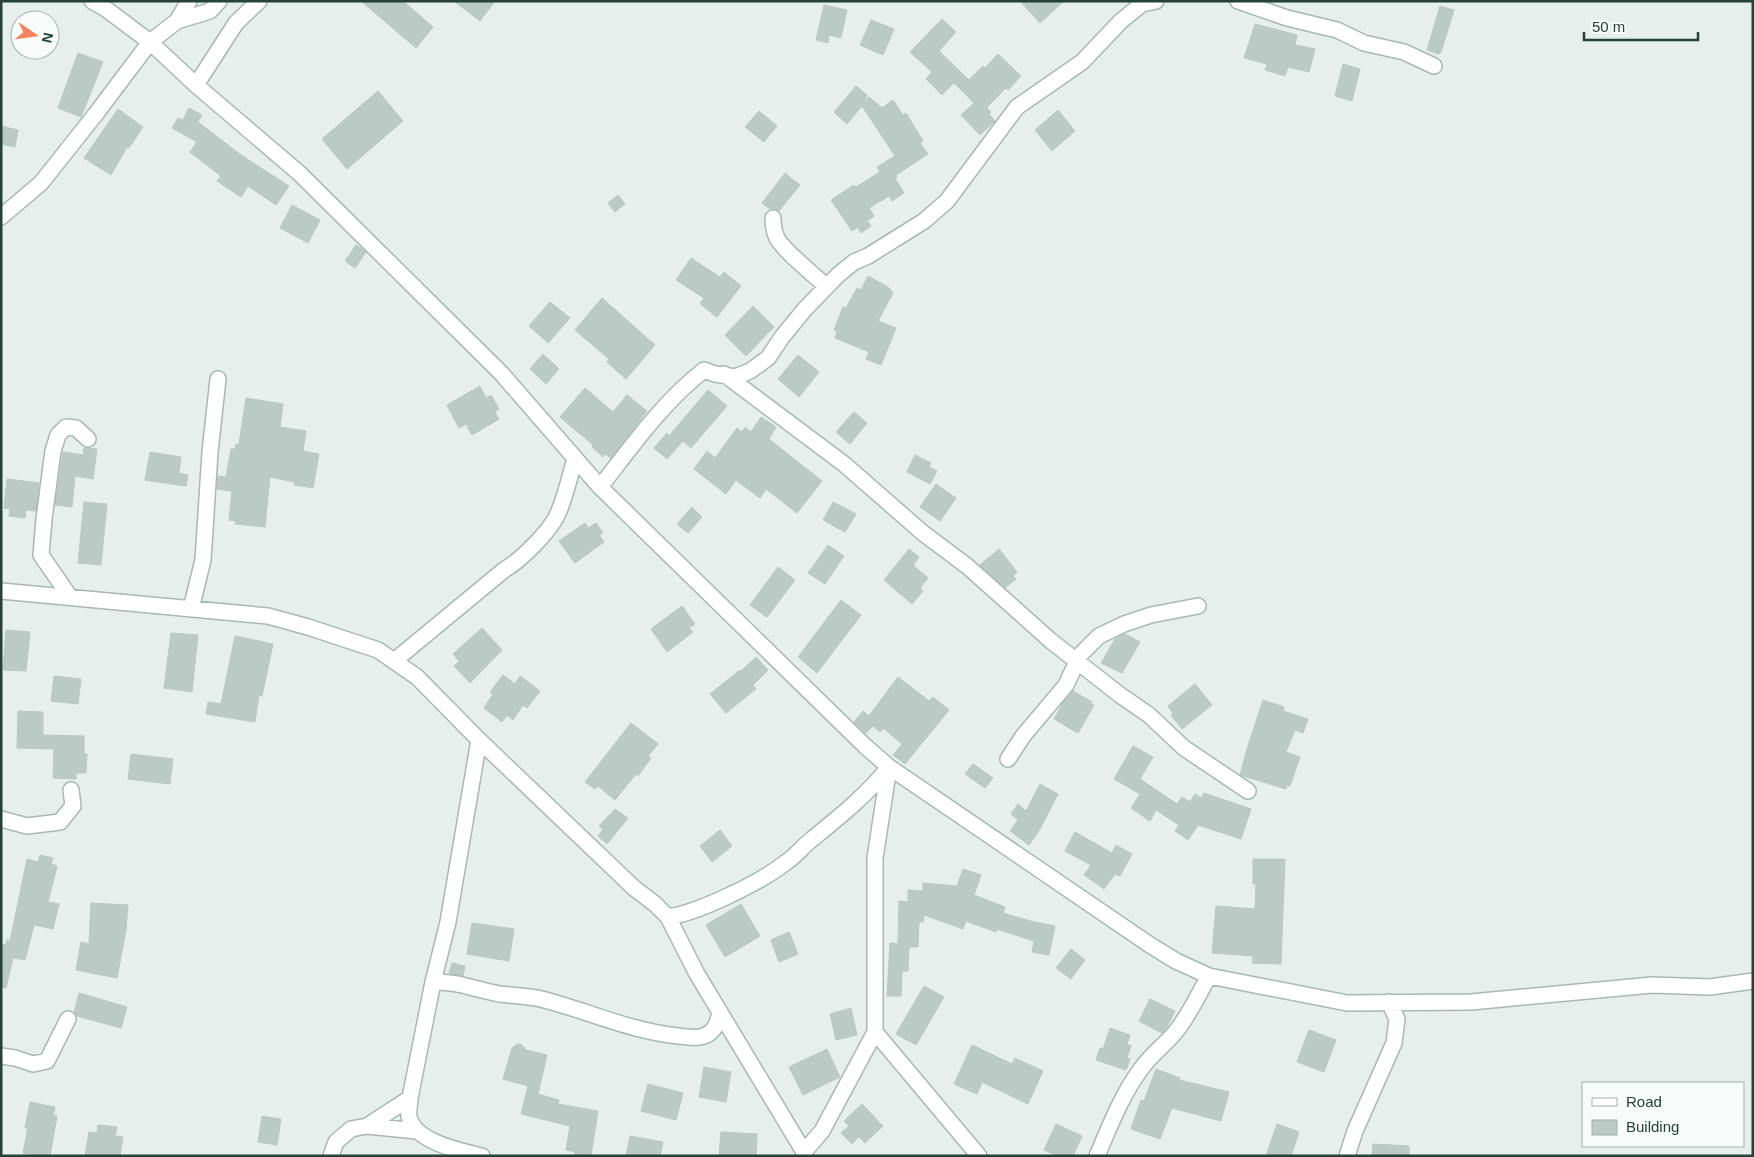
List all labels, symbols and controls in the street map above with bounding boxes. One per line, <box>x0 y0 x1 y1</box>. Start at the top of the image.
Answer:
north arrow <box>10 10 60 60</box>
scale bar <box>1584 10 1698 42</box>
text: 50 m <box>1592 18 1625 35</box>
text: N <box>39 31 57 45</box>
legend <box>1582 1082 1744 1147</box>
text: Road <box>1626 1093 1662 1110</box>
text: Building <box>1626 1118 1679 1135</box>

